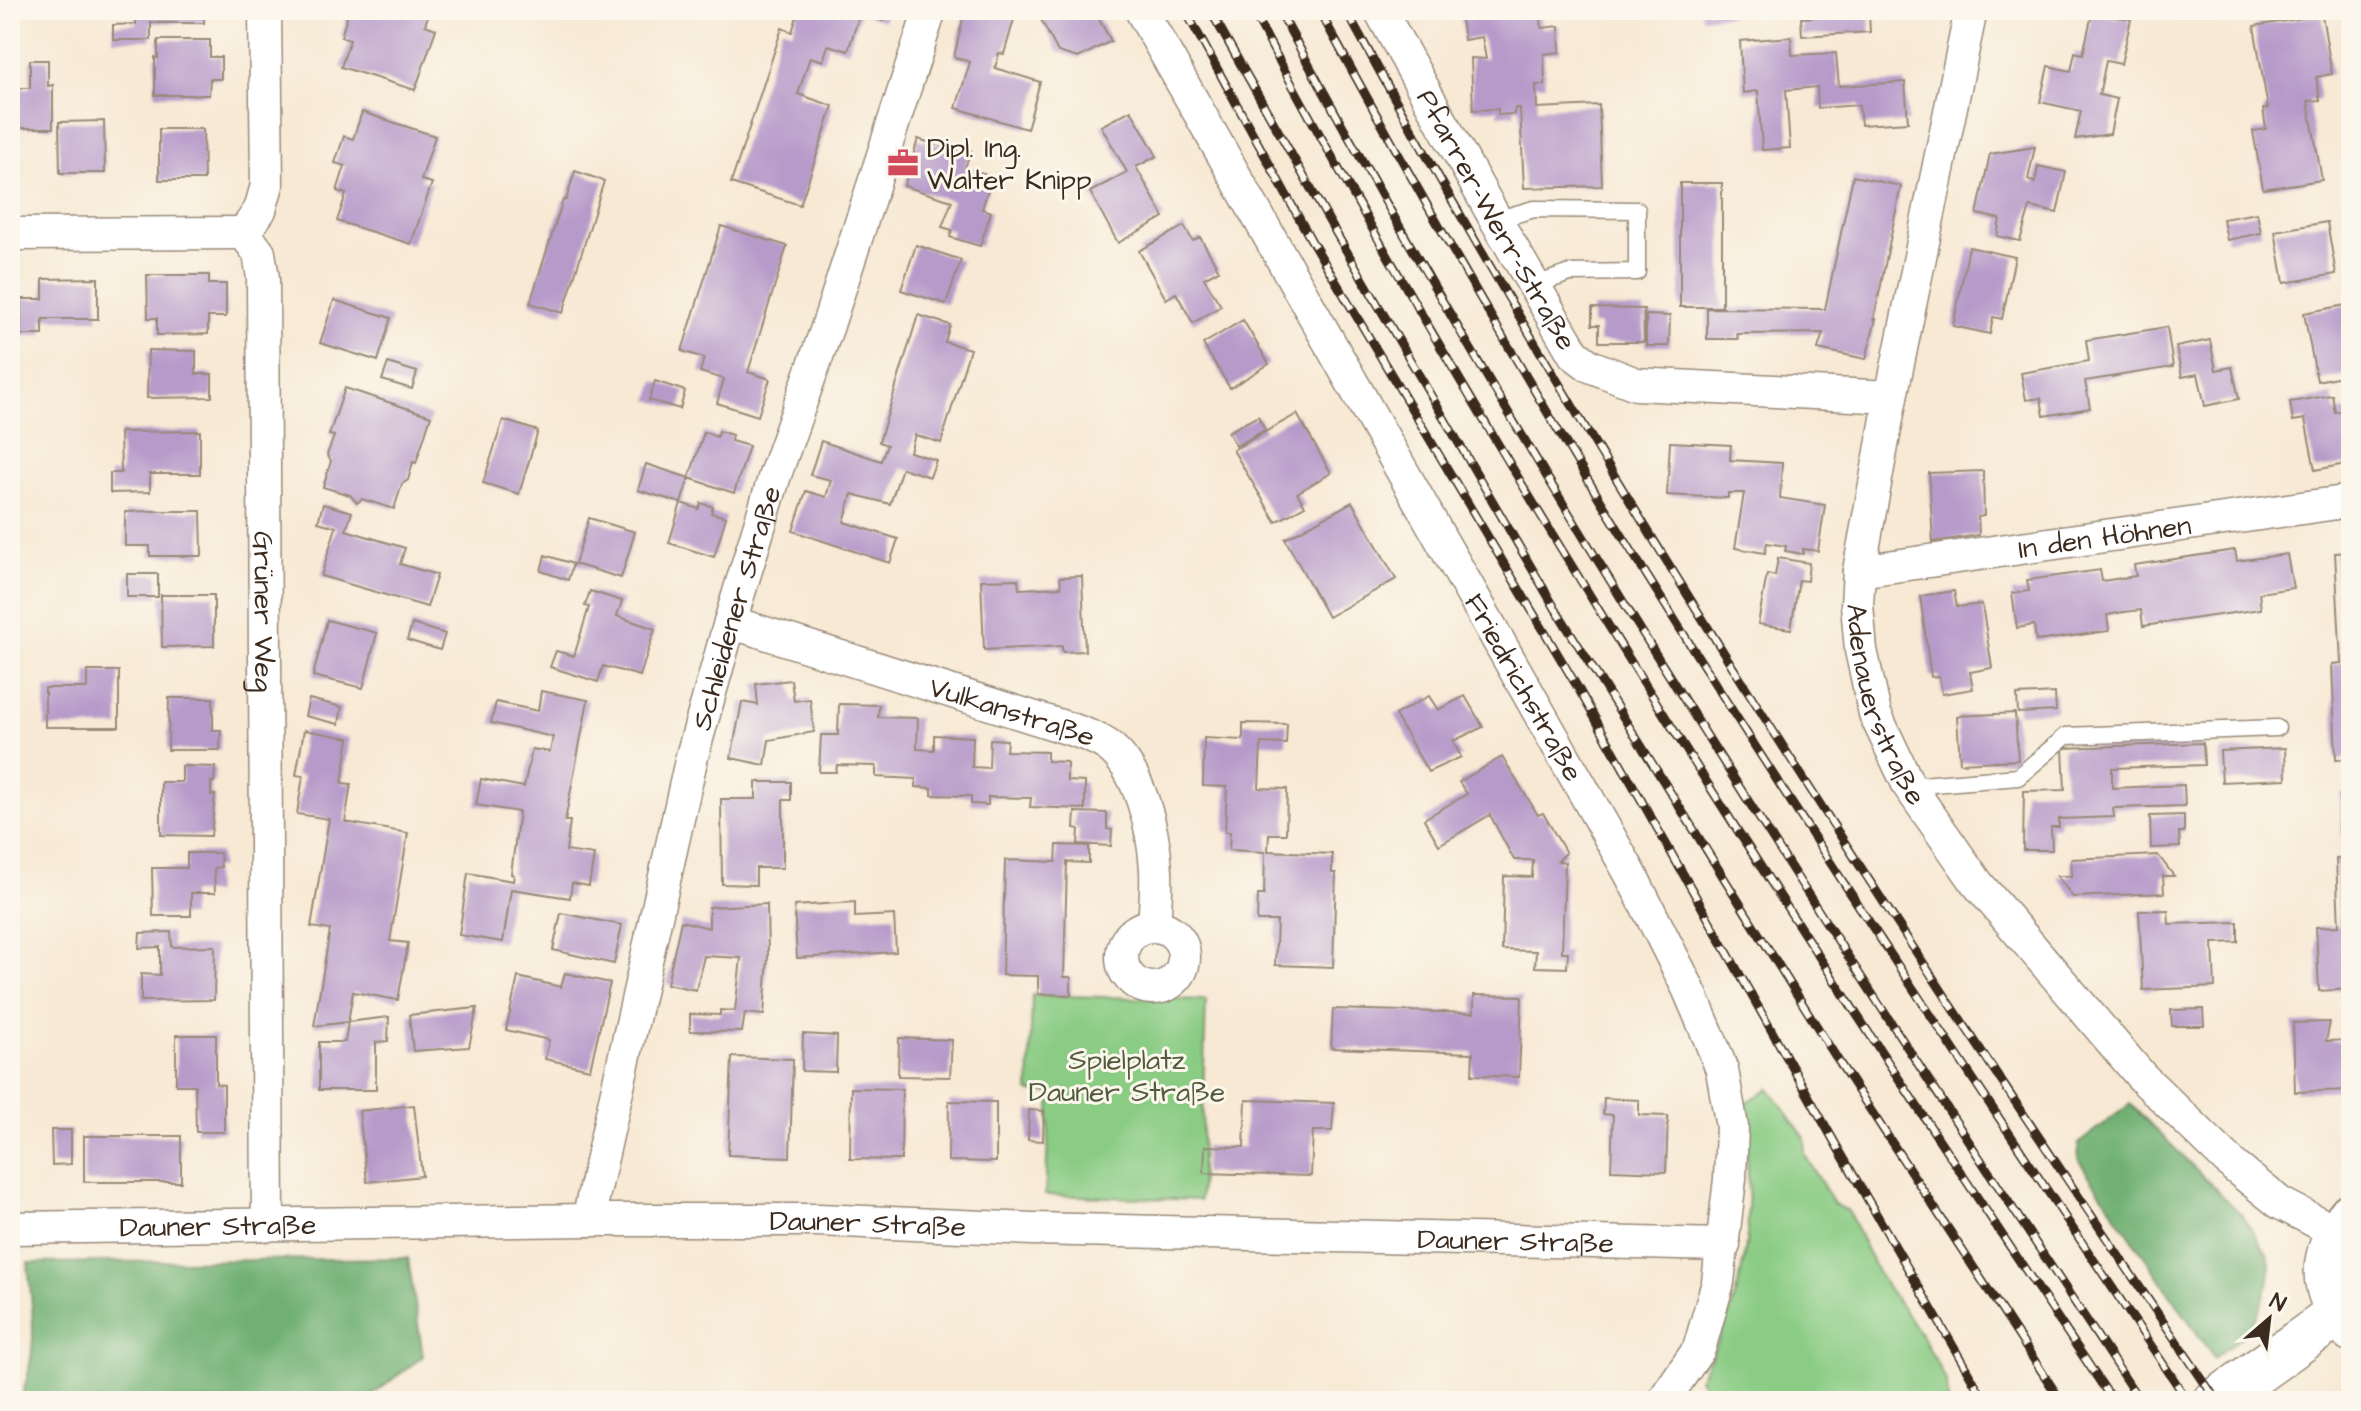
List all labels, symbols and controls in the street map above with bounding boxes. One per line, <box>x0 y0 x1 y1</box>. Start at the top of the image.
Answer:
street label: Pfarrer-Werr-Straße <box>1407 83 1586 358</box>
place label: Dipl. Ing. Walter Knipp <box>927 129 1091 200</box>
office icon: Dipl. Ing. Walter Knipp <box>886 146 920 180</box>
street label: Schleidener Straße <box>682 481 792 735</box>
street label: In den Höhnen <box>2016 506 2194 569</box>
street label: Grüner Weg <box>243 531 283 692</box>
street label: Friedrichstraße <box>1454 587 1592 789</box>
street label: Adenauerstraße <box>1836 602 1935 814</box>
street label: Vulkanstraße <box>924 668 1101 757</box>
park label: Spielplatz Dauner Straße <box>1029 1041 1225 1112</box>
street label: Dauner Straße <box>770 1202 967 1247</box>
street label: Dauner Straße <box>119 1206 317 1247</box>
street label: Dauner Straße <box>1417 1220 1614 1263</box>
north arrow <box>2229 1279 2309 1359</box>
text: N <box>2264 1286 2291 1320</box>

